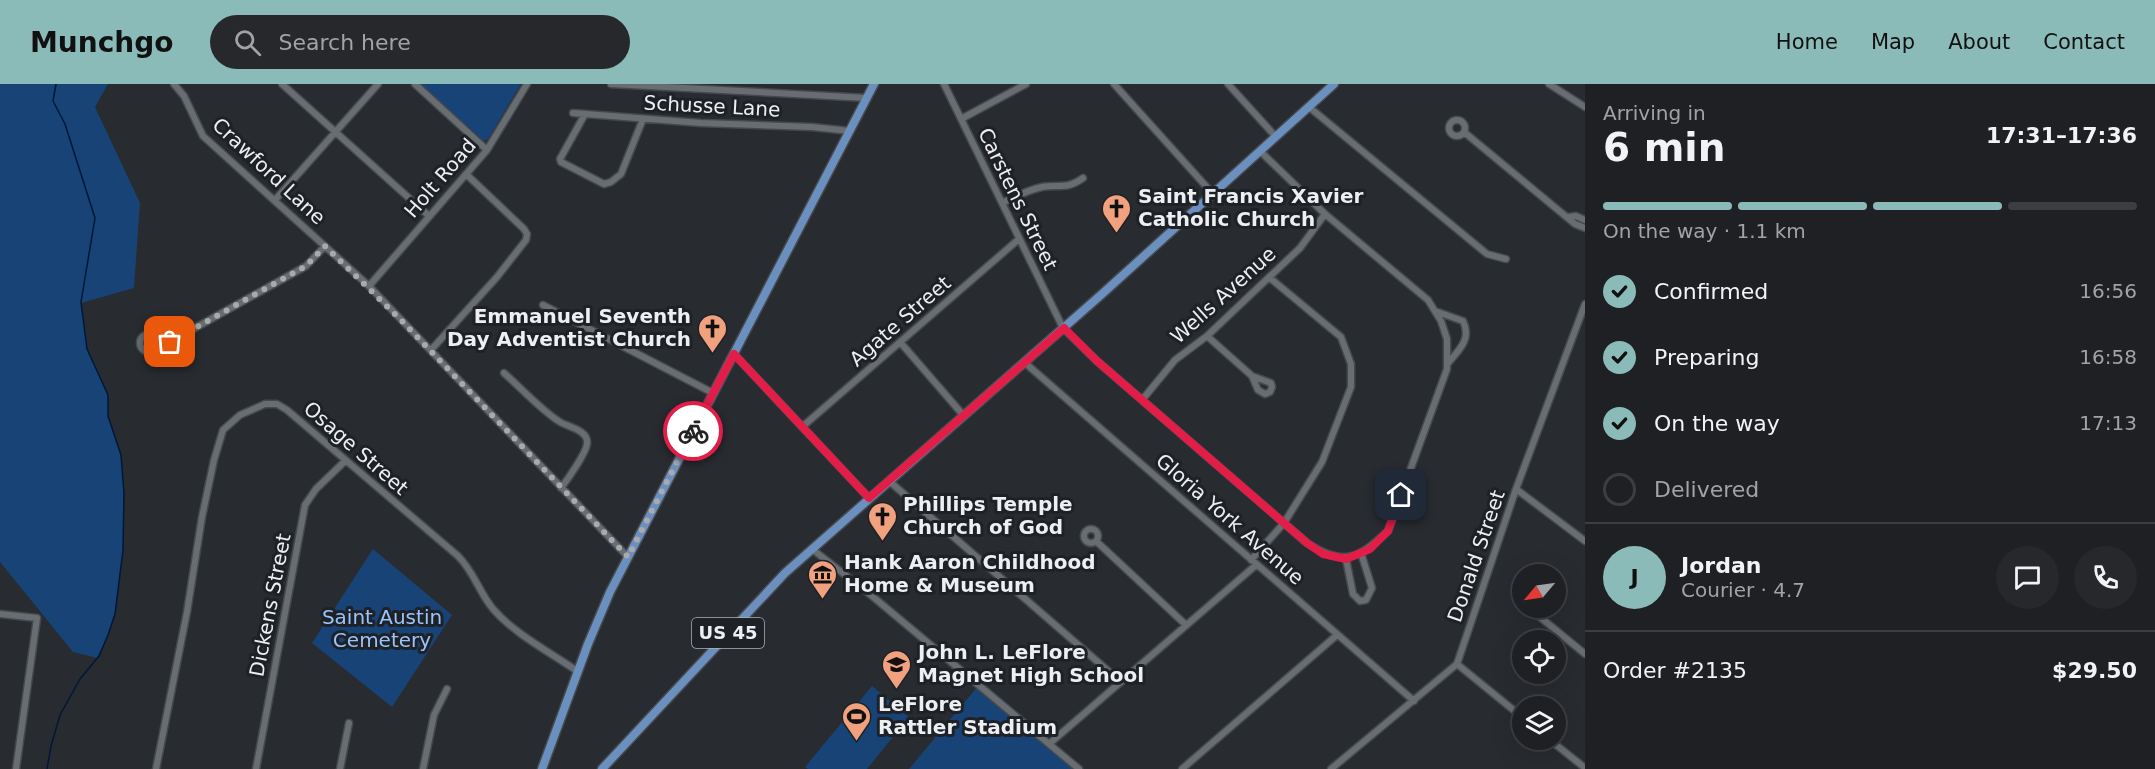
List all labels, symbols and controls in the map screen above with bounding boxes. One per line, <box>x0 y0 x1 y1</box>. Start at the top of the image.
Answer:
search box <box>210 15 630 69</box>
text: Munchgo <box>30 26 174 59</box>
icon: search <box>231 26 264 59</box>
text: Search here <box>279 30 411 55</box>
text: Home <box>1776 30 1838 54</box>
text: Map <box>1871 30 1915 54</box>
text: About <box>1948 30 2010 54</box>
text: Contact <box>2043 30 2125 54</box>
street label: Schusse Lane <box>643 90 781 122</box>
text: Arriving in <box>1603 101 1706 125</box>
street label: Crawford Lane <box>208 113 330 229</box>
text: 17:31–17:36 <box>1986 123 2137 148</box>
street label: Carstens Street <box>973 124 1063 274</box>
text: 6 min <box>1603 125 1725 170</box>
street label: Holt Road <box>399 133 481 223</box>
place label: Saint Francis Xavier Catholic Church <box>1138 184 1363 231</box>
church icon: Saint Francis Xavier Catholic Church <box>1101 192 1133 234</box>
text: On the way · 1.1 km <box>1603 219 1806 243</box>
street label: Wells Avenue <box>1166 242 1280 348</box>
street label: Agate Street <box>845 271 955 371</box>
icon: check <box>1603 275 1636 308</box>
text: Confirmed <box>1654 279 1768 304</box>
text: 16:56 <box>2079 279 2137 303</box>
place label: Emmanuel Seventh Day Adventist Church <box>447 304 691 351</box>
church icon: Emmanuel Seventh Day Adventist Church <box>696 312 728 354</box>
pin <box>144 316 195 367</box>
icon: bag <box>153 325 186 358</box>
icon: check <box>1603 341 1636 374</box>
text: Preparing <box>1654 345 1760 370</box>
text: 16:58 <box>2079 345 2137 369</box>
street label: Osage Street <box>299 396 413 500</box>
courier <box>663 401 723 461</box>
icon: check <box>1603 407 1636 440</box>
text: On the way <box>1654 411 1780 436</box>
text: 17:13 <box>2079 411 2137 435</box>
icon: bike <box>677 415 710 448</box>
street label: Gloria York Avenue <box>1151 448 1309 590</box>
pin <box>1375 469 1426 520</box>
text: Delivered <box>1654 477 1759 502</box>
icon: home <box>1384 478 1417 511</box>
street label: Donald Street <box>1442 487 1510 625</box>
place label: Phillips Temple Church of God <box>903 492 1073 539</box>
church icon: Phillips Temple Church of God <box>866 500 898 542</box>
street label: Dickens Street <box>244 531 296 679</box>
button: chat <box>1996 546 2059 609</box>
button: phone <box>2074 546 2137 609</box>
place label: Hank Aaron Childhood Home & Museum <box>844 550 1096 597</box>
text: Jordan <box>1681 553 1761 578</box>
museum icon: Hank Aaron Childhood Home & Museum <box>807 558 839 600</box>
north arrow <box>1512 564 1566 618</box>
map controls <box>1512 564 1566 750</box>
text: J <box>1630 565 1639 590</box>
text: Courier · 4.7 <box>1681 578 1805 602</box>
park label: Saint Austin Cemetery <box>322 605 442 652</box>
road number: US 45 <box>692 618 764 648</box>
button: locate <box>1512 630 1566 684</box>
place label: John L. LeFlore Magnet High School <box>916 640 1144 687</box>
school or university icon: John L. LeFlore Magnet High School <box>881 648 913 690</box>
text: Order #2135 <box>1603 658 1747 683</box>
text: $29.50 <box>2052 658 2137 683</box>
place label: LeFlore Rattler Stadium <box>878 692 1057 739</box>
button: layers <box>1512 696 1566 750</box>
sports icon: LeFlore Rattler Stadium <box>841 700 873 742</box>

